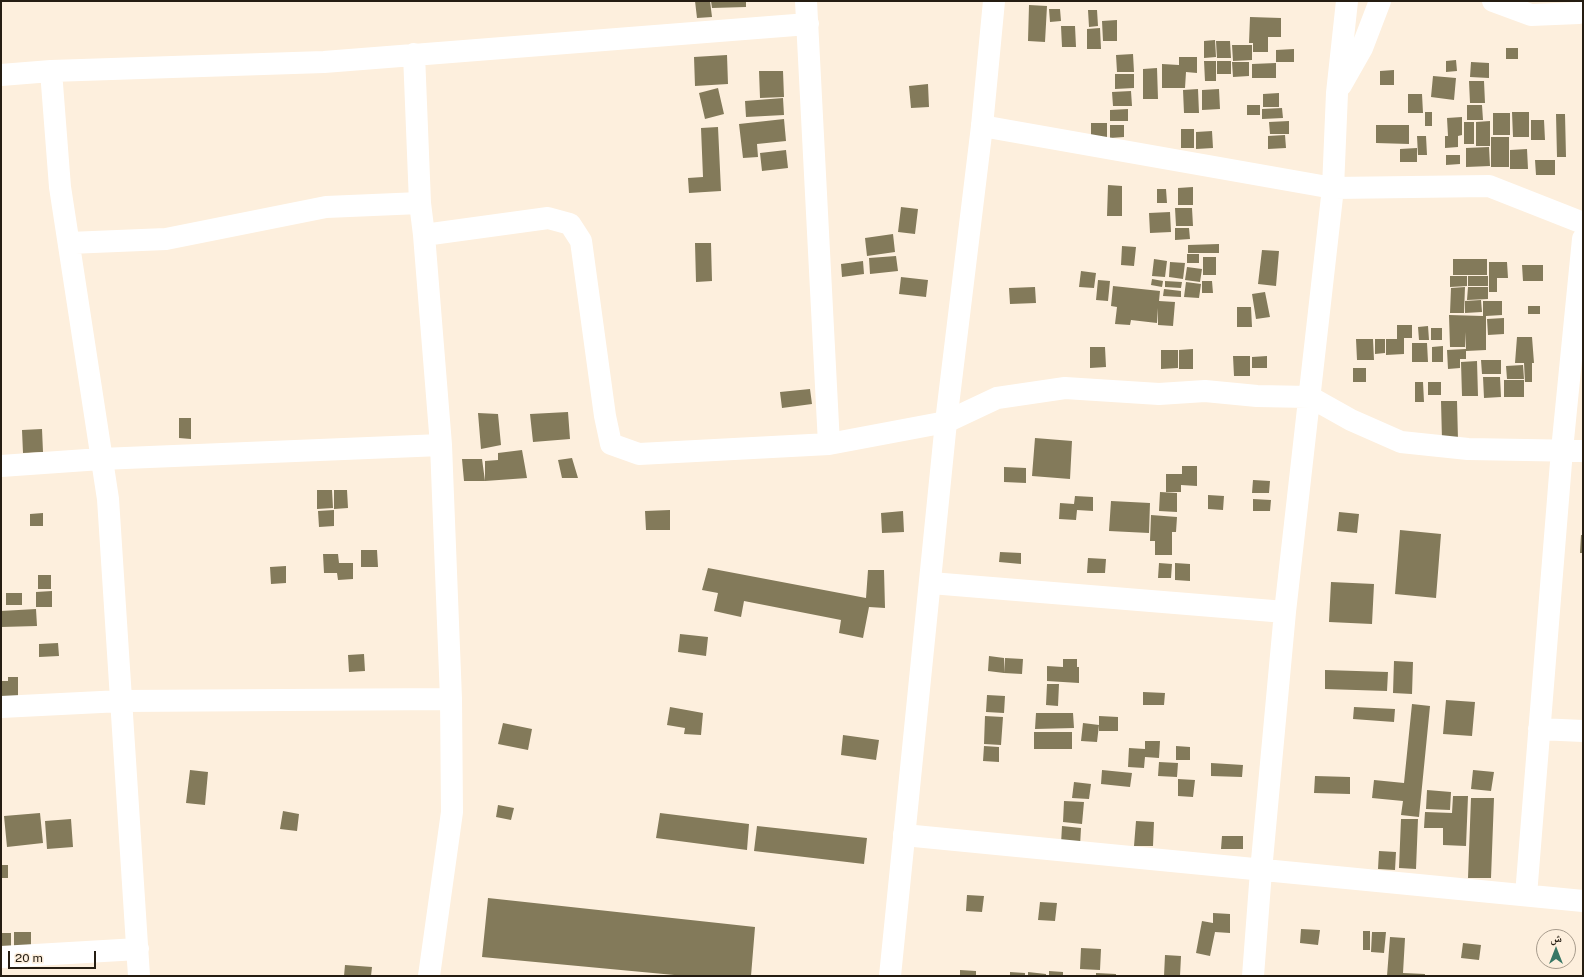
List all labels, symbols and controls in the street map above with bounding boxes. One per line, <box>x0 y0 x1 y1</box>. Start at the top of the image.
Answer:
north arrow <box>1536 929 1576 969</box>
text: ش <box>1550 932 1562 944</box>
scale bar <box>10 943 98 969</box>
text: 20 m <box>15 951 43 965</box>

